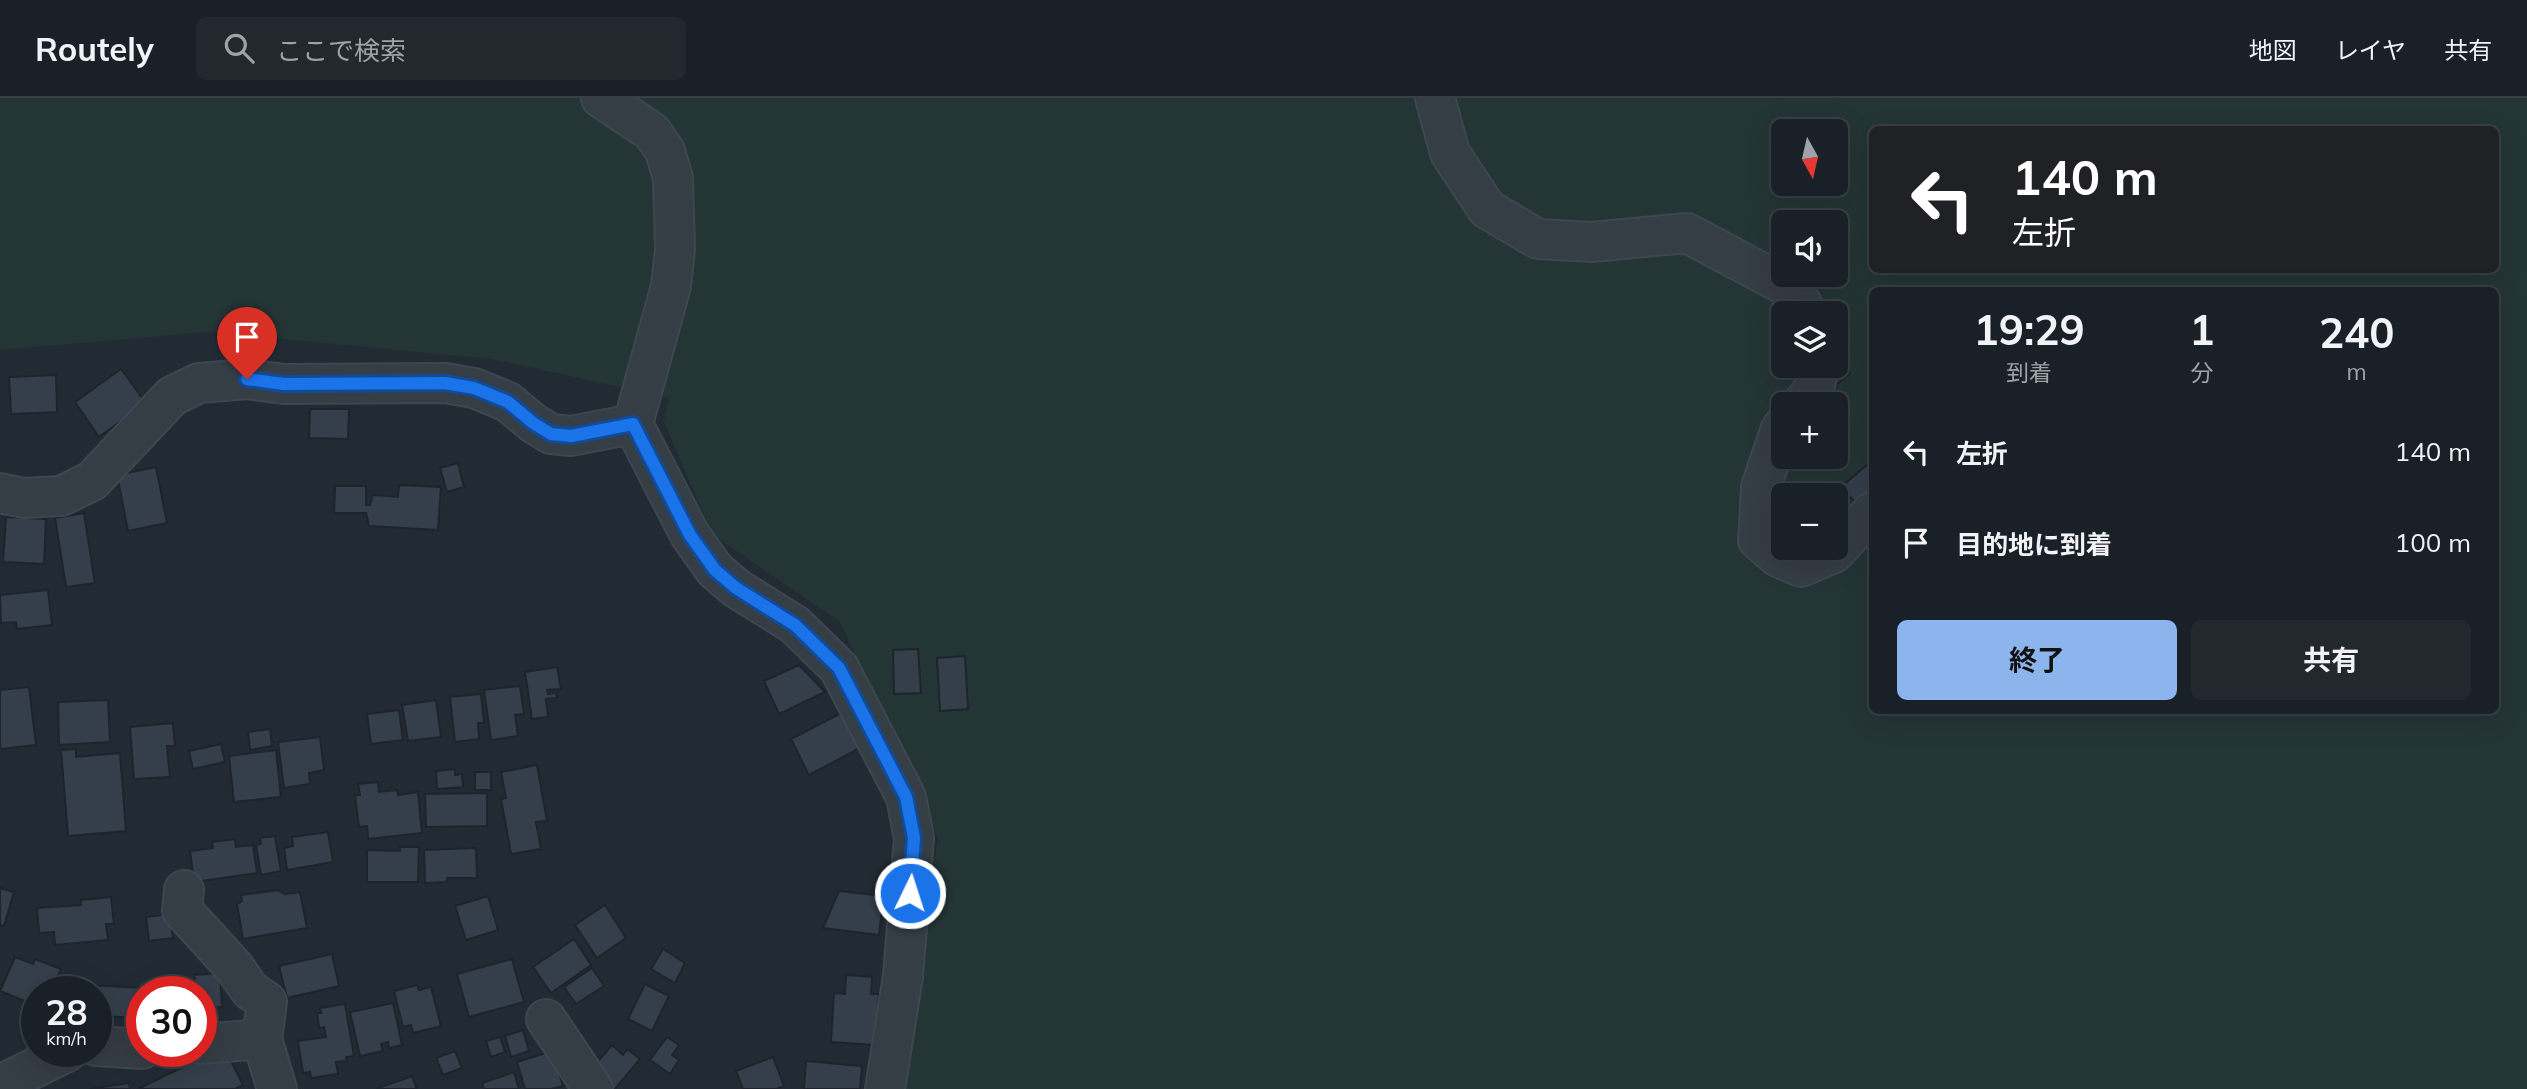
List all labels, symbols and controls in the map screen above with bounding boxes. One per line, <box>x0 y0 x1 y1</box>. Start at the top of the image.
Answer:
search box <box>196 17 686 80</box>
text: Routely <box>35 28 154 69</box>
icon: search <box>220 29 258 67</box>
text: ここで検索 <box>276 34 406 67</box>
text: 地図 <box>2249 35 2297 65</box>
text: レイヤ <box>2335 35 2406 65</box>
text: 共有 <box>2444 35 2492 65</box>
north arrow <box>1771 119 1848 196</box>
map controls <box>1771 119 1848 560</box>
text: 140 m <box>2012 146 2158 207</box>
icon: left <box>1897 154 1988 245</box>
button: sound <box>1771 210 1848 287</box>
text: 左折 <box>2012 212 2076 252</box>
button: layers <box>1771 301 1848 378</box>
text: 19:29 <box>1973 303 2085 356</box>
text: 1 <box>2189 303 2214 356</box>
text: 240 <box>2319 306 2394 359</box>
pin <box>217 307 277 379</box>
icon: arrive <box>228 318 266 356</box>
text: m <box>2347 357 2367 386</box>
text: 到着 <box>2006 358 2052 387</box>
text: 分 <box>2190 358 2213 387</box>
button: + <box>1771 392 1848 469</box>
icon: left <box>1897 433 1935 471</box>
text: 140 m <box>2395 435 2471 468</box>
text: 左折 <box>1956 437 2008 470</box>
button: − <box>1771 483 1848 560</box>
icon: arrive <box>1897 524 1935 562</box>
text: 100 m <box>2395 526 2471 559</box>
text: 目的地に到着 <box>1956 528 2112 561</box>
button: 終了 <box>1897 620 2177 700</box>
button: 共有 <box>2191 620 2471 700</box>
position arrow <box>873 856 947 930</box>
speed limit sign: 30 <box>126 976 217 1067</box>
text: 28 <box>45 990 88 1034</box>
text: km/h <box>46 1027 87 1050</box>

